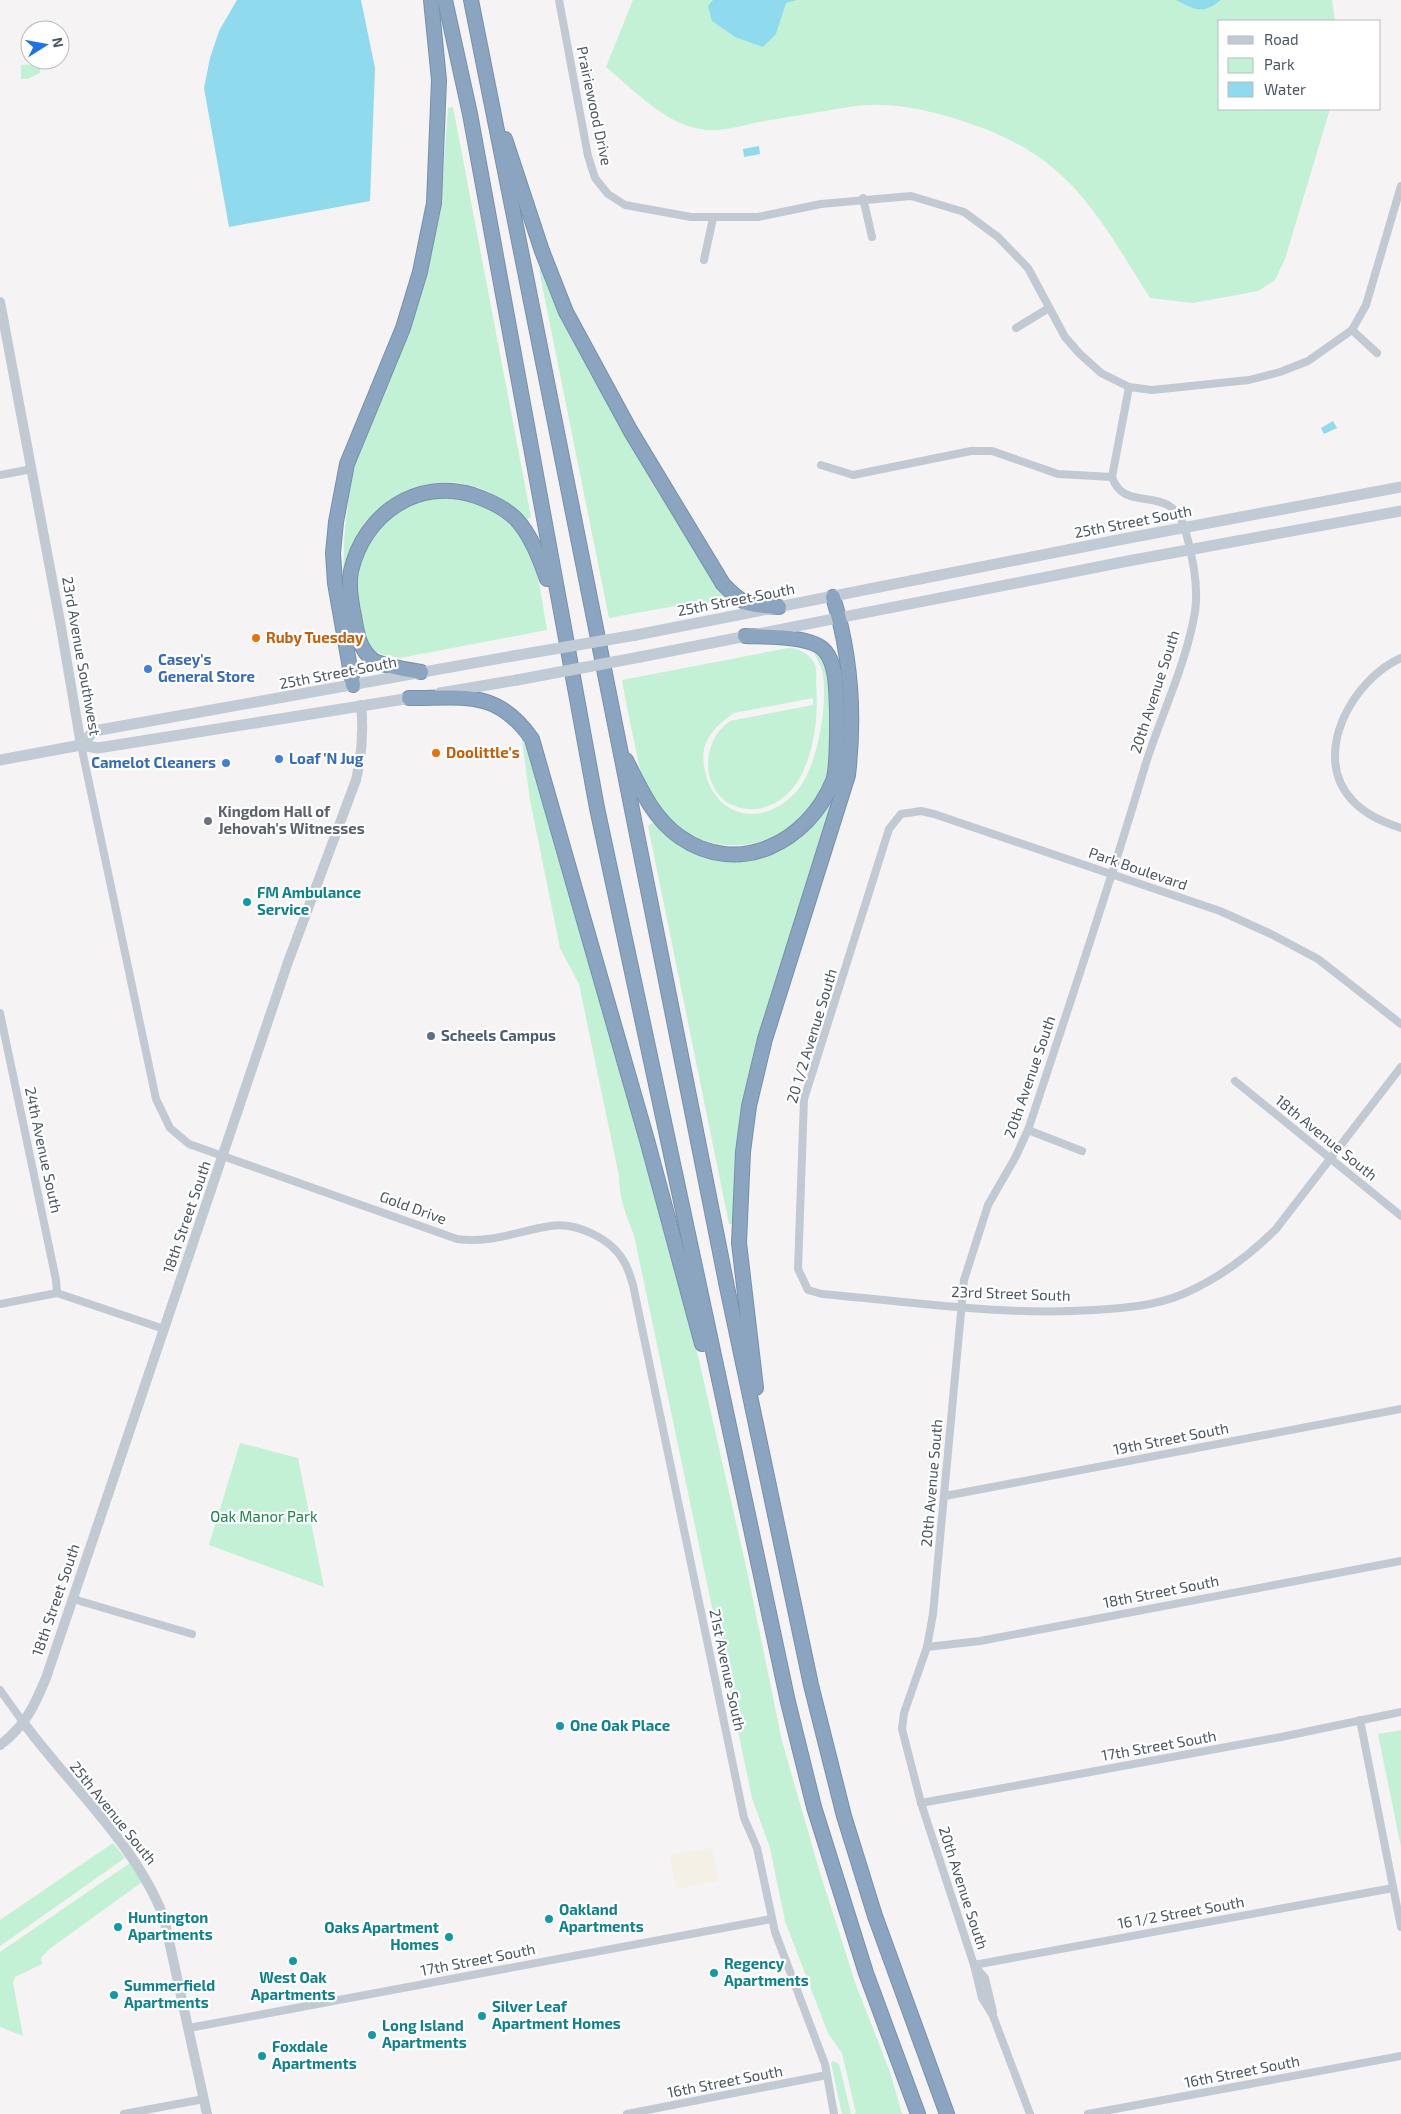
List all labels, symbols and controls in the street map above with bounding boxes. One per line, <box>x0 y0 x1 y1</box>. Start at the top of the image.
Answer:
north arrow <box>20 20 70 70</box>
legend <box>1218 20 1381 110</box>
text: Road <box>1264 30 1299 48</box>
text: N <box>49 36 68 49</box>
street label: Prairiewood Drive <box>574 44 616 167</box>
text: Park <box>1264 55 1295 73</box>
text: Water <box>1264 80 1306 98</box>
street label: 25th Street South <box>1073 501 1193 541</box>
street label: 23rd Avenue Southwest <box>59 575 105 737</box>
street label: 25th Street South <box>676 579 796 619</box>
place label: Ruby Tuesday <box>266 628 364 647</box>
street label: 20th Avenue South <box>1126 628 1182 756</box>
marker: Ruby Tuesday <box>250 632 262 644</box>
place label: Casey's General Store <box>158 650 255 685</box>
street label: 25th Street South <box>278 652 398 692</box>
marker: Casey's General Store <box>142 663 154 675</box>
place label: Doolittle's <box>446 743 520 761</box>
marker: Doolittle's <box>430 747 442 759</box>
place label: Loaf 'N Jug <box>289 749 364 767</box>
place label: Camelot Cleaners <box>91 753 216 771</box>
marker: Loaf 'N Jug <box>273 753 285 765</box>
marker: Camelot Cleaners <box>220 757 232 769</box>
place label: Kingdom Hall of Jehovah's Witnesses <box>218 802 365 837</box>
marker: Kingdom Hall of Jehovah's Witnesses <box>202 815 214 827</box>
street label: Park Boulevard <box>1087 843 1190 893</box>
place label: FM Ambulance Service <box>257 883 361 918</box>
marker: FM Ambulance Service <box>241 896 253 908</box>
street label: 20 1/2 Avenue South <box>782 966 840 1105</box>
street label: 20th Avenue South <box>1000 1013 1058 1140</box>
place label: Scheels Campus <box>441 1026 556 1044</box>
marker: Scheels Campus <box>425 1030 437 1042</box>
street label: 24th Avenue South <box>22 1085 66 1215</box>
street label: 18th Avenue South <box>1272 1091 1381 1184</box>
street label: 18th Street South <box>158 1158 214 1275</box>
street label: Gold Drive <box>377 1187 449 1227</box>
street label: 23rd Street South <box>951 1282 1071 1304</box>
street label: 20th Avenue South <box>916 1418 946 1548</box>
street label: 19th Street South <box>1112 1418 1230 1458</box>
park label: Oak Manor Park <box>210 1507 318 1525</box>
street label: 18th Street South <box>27 1541 83 1658</box>
street label: 18th Street South <box>1101 1571 1220 1611</box>
street label: 21st Avenue South <box>706 1607 750 1732</box>
place label: One Oak Place <box>570 1716 670 1734</box>
marker: One Oak Place <box>554 1720 566 1732</box>
street label: 17th Street South <box>1100 1726 1218 1764</box>
street label: 25th Avenue South <box>67 1757 161 1868</box>
street label: 20th Avenue South <box>936 1824 992 1952</box>
street label: 16 1/2 Street South <box>1116 1892 1246 1932</box>
place label: Oakland Apartments <box>559 1900 644 1935</box>
place label: Huntington Apartments <box>128 1908 213 1943</box>
marker: Oakland Apartments <box>543 1913 555 1925</box>
place label: Oaks Apartment Homes <box>324 1918 439 1953</box>
marker: Huntington Apartments <box>112 1921 124 1933</box>
marker: Oaks Apartment Homes <box>443 1931 455 1943</box>
street label: 17th Street South <box>419 1939 537 1979</box>
place label: Regency Apartments <box>724 1954 809 1989</box>
marker: West Oak Apartments <box>287 1955 299 1967</box>
marker: Regency Apartments <box>708 1967 720 1979</box>
place label: West Oak Apartments <box>251 1968 335 2003</box>
place label: Summerfield Apartments <box>124 1976 215 2011</box>
marker: Summerfield Apartments <box>108 1989 120 2001</box>
place label: Silver Leaf Apartment Homes <box>492 1997 621 2032</box>
marker: Silver Leaf Apartment Homes <box>476 2010 488 2022</box>
place label: Long Island Apartments <box>382 2016 467 2051</box>
marker: Long Island Apartments <box>366 2029 378 2041</box>
place label: Foxdale Apartments <box>272 2037 357 2072</box>
marker: Foxdale Apartments <box>256 2050 268 2062</box>
street label: 16th Street South <box>1183 2051 1301 2091</box>
street label: 16th Street South <box>666 2061 784 2101</box>

